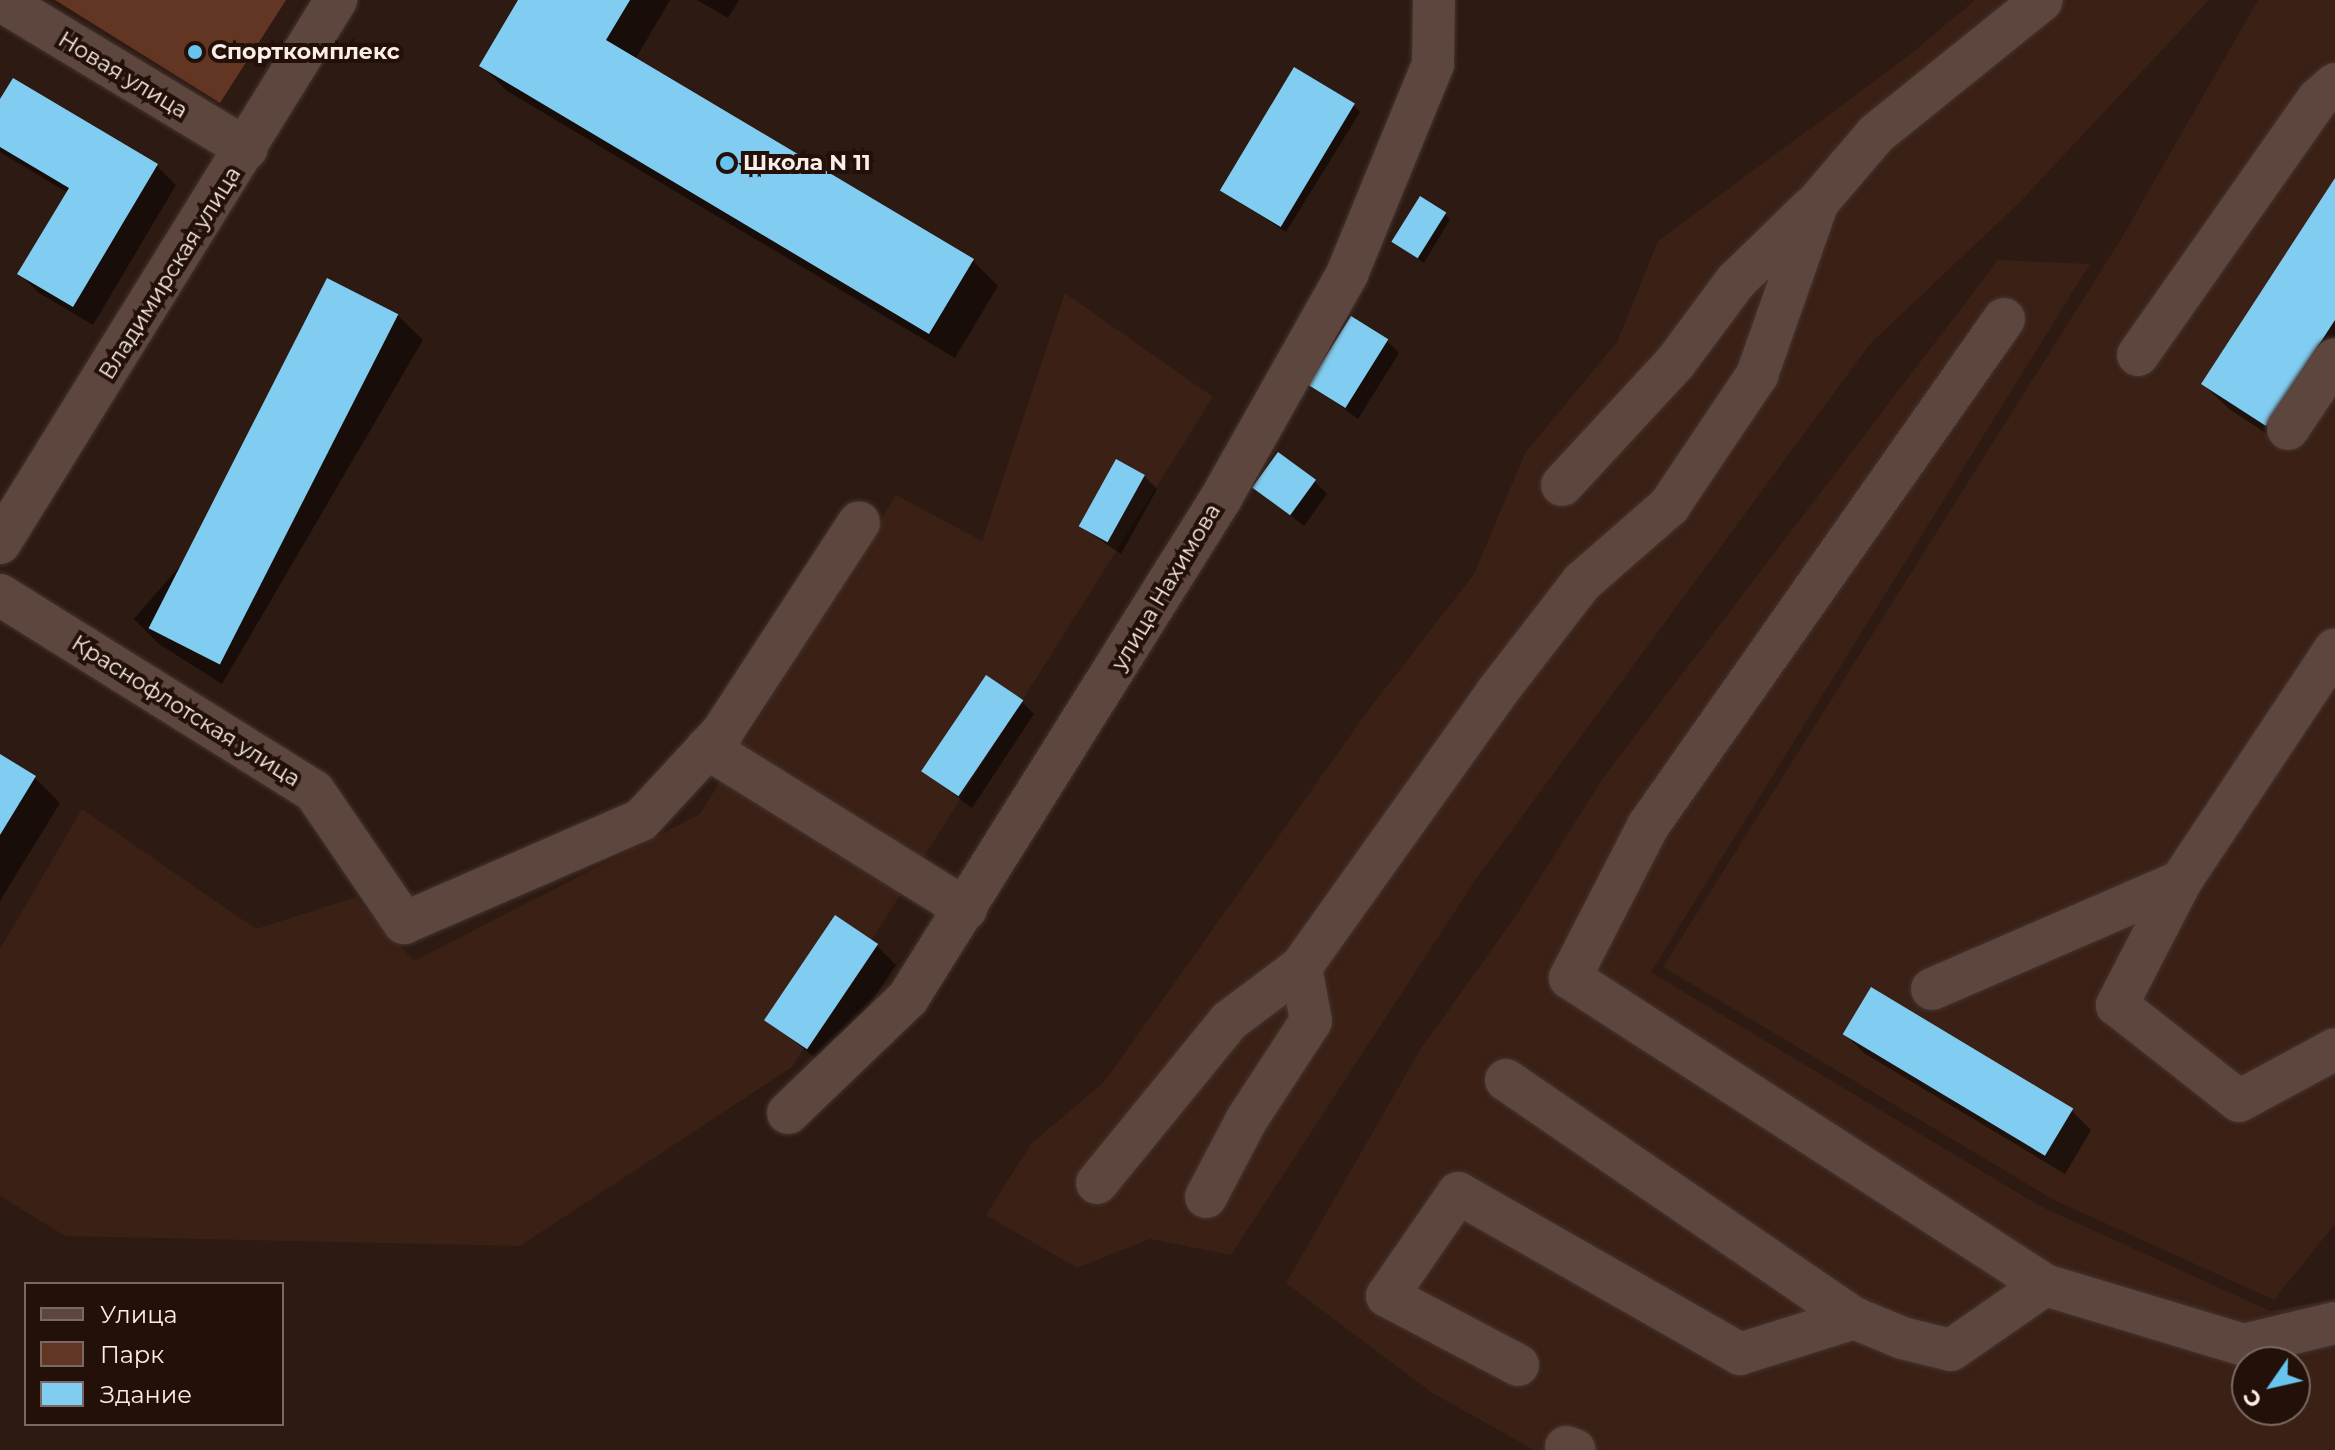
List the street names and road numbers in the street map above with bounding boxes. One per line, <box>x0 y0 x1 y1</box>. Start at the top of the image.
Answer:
street label: Новая улица <box>54 26 192 124</box>
street label: Владимирская улица <box>94 162 246 384</box>
street label: улица Нахимова <box>1106 499 1226 675</box>
street label: Краснофлотская улица <box>67 630 305 792</box>

